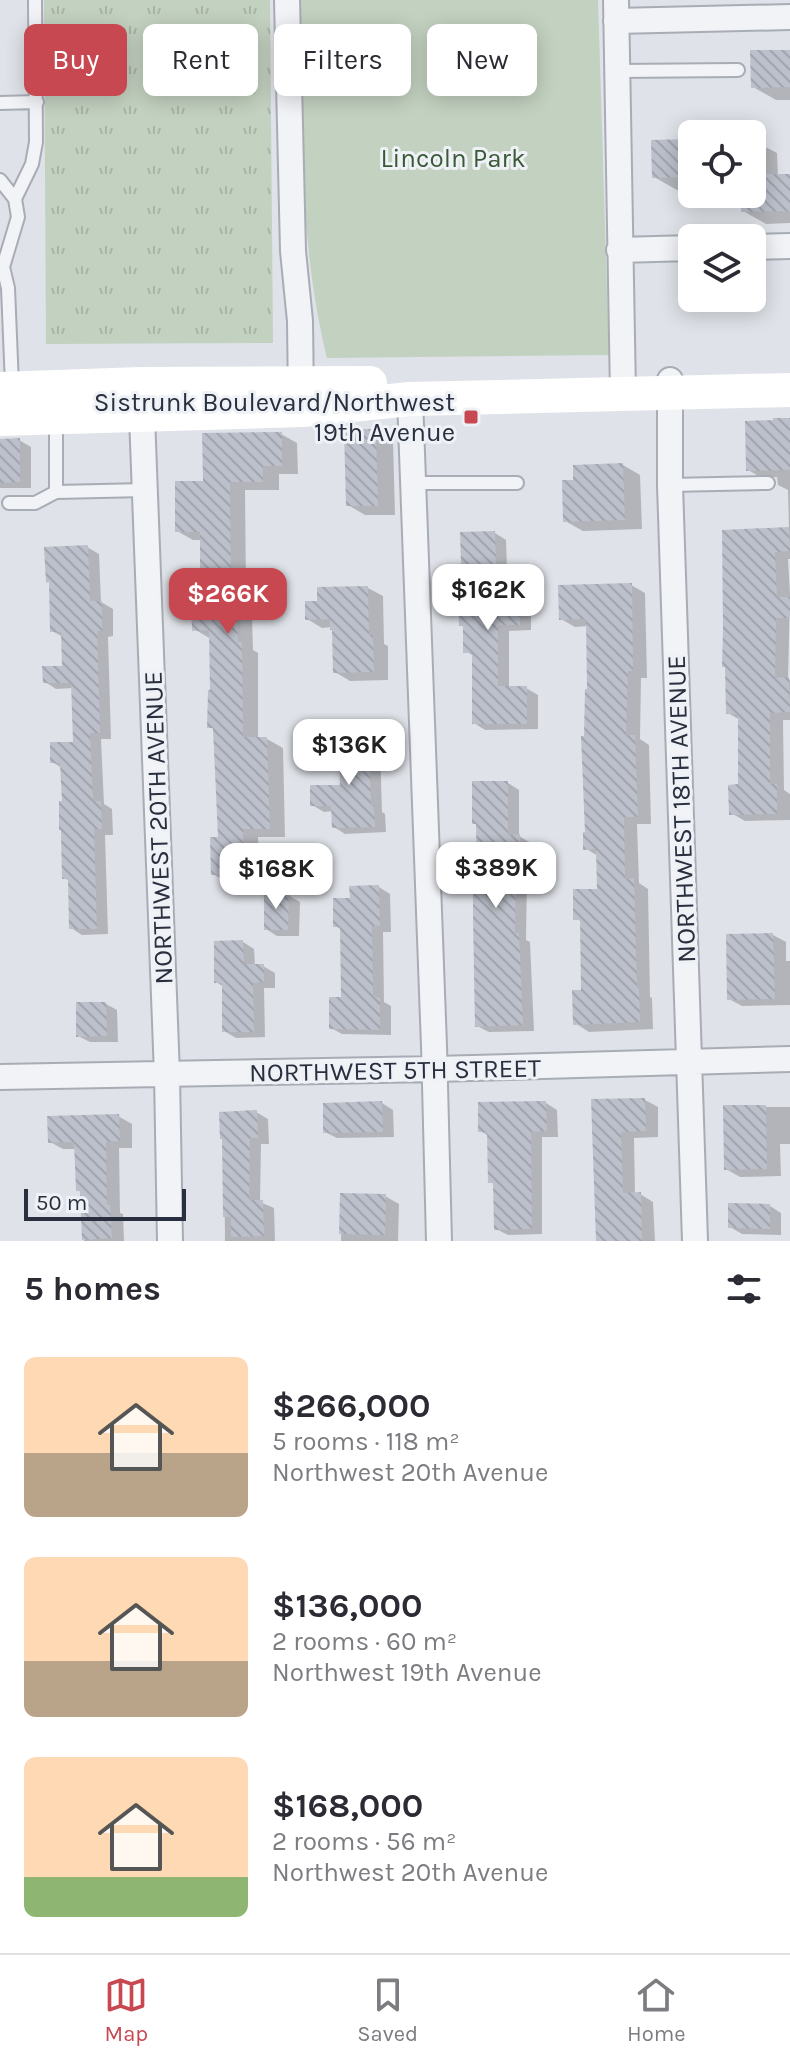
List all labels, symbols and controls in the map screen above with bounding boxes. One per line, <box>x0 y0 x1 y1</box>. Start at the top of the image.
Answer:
chip: Buy <box>24 24 127 96</box>
chip: Rent <box>143 24 258 96</box>
chip: Filters <box>274 24 411 96</box>
chip: New <box>427 24 537 96</box>
map controls <box>678 120 766 312</box>
button: locate <box>678 120 766 208</box>
park label: Lincoln Park <box>380 143 526 174</box>
button: layers <box>678 224 766 312</box>
place label: Sistrunk Boulevard/Northwest 19th Avenue <box>94 387 455 448</box>
marker: Sistrunk Boulevard/Northwest 19th Avenue <box>462 408 480 426</box>
pin: $162K <box>432 564 544 632</box>
pin: $266K <box>172 568 284 636</box>
text: $162K <box>450 574 526 605</box>
text: $266K <box>187 578 269 609</box>
street label: NORTHWEST 18TH AVENUE <box>661 655 702 963</box>
street label: NORTHWEST 20TH AVENUE <box>138 671 179 985</box>
pin: $136K <box>293 719 405 787</box>
text: $136K <box>311 729 387 760</box>
pin: $389K <box>440 842 552 910</box>
pin: $168K <box>220 843 332 911</box>
text: $389K <box>454 852 538 883</box>
text: $168K <box>238 853 314 884</box>
street label: NORTHWEST 5TH STREET <box>249 1052 541 1089</box>
scale bar <box>24 1185 186 1221</box>
text: 50 m <box>36 1190 87 1216</box>
icon: filters <box>722 1267 766 1311</box>
text: 5 homes <box>24 1269 161 1309</box>
text: $266,000 <box>272 1386 430 1426</box>
icon: home <box>88 1389 184 1485</box>
text: 5 rooms · 118 m² <box>272 1426 460 1457</box>
text: Northwest 20th Avenue <box>272 1457 548 1488</box>
text: $136,000 <box>272 1586 422 1626</box>
icon: home <box>88 1589 184 1685</box>
text: 2 rooms · 60 m² <box>272 1626 457 1657</box>
text: Northwest 19th Avenue <box>272 1657 542 1688</box>
text: $168,000 <box>272 1786 423 1826</box>
icon: home <box>88 1789 184 1885</box>
text: 2 rooms · 56 m² <box>272 1826 457 1857</box>
text: Northwest 20th Avenue <box>272 1857 548 1888</box>
tab: Map <box>104 1973 148 2047</box>
tab: Saved <box>357 1973 418 2047</box>
tab: Home <box>627 1973 686 2047</box>

